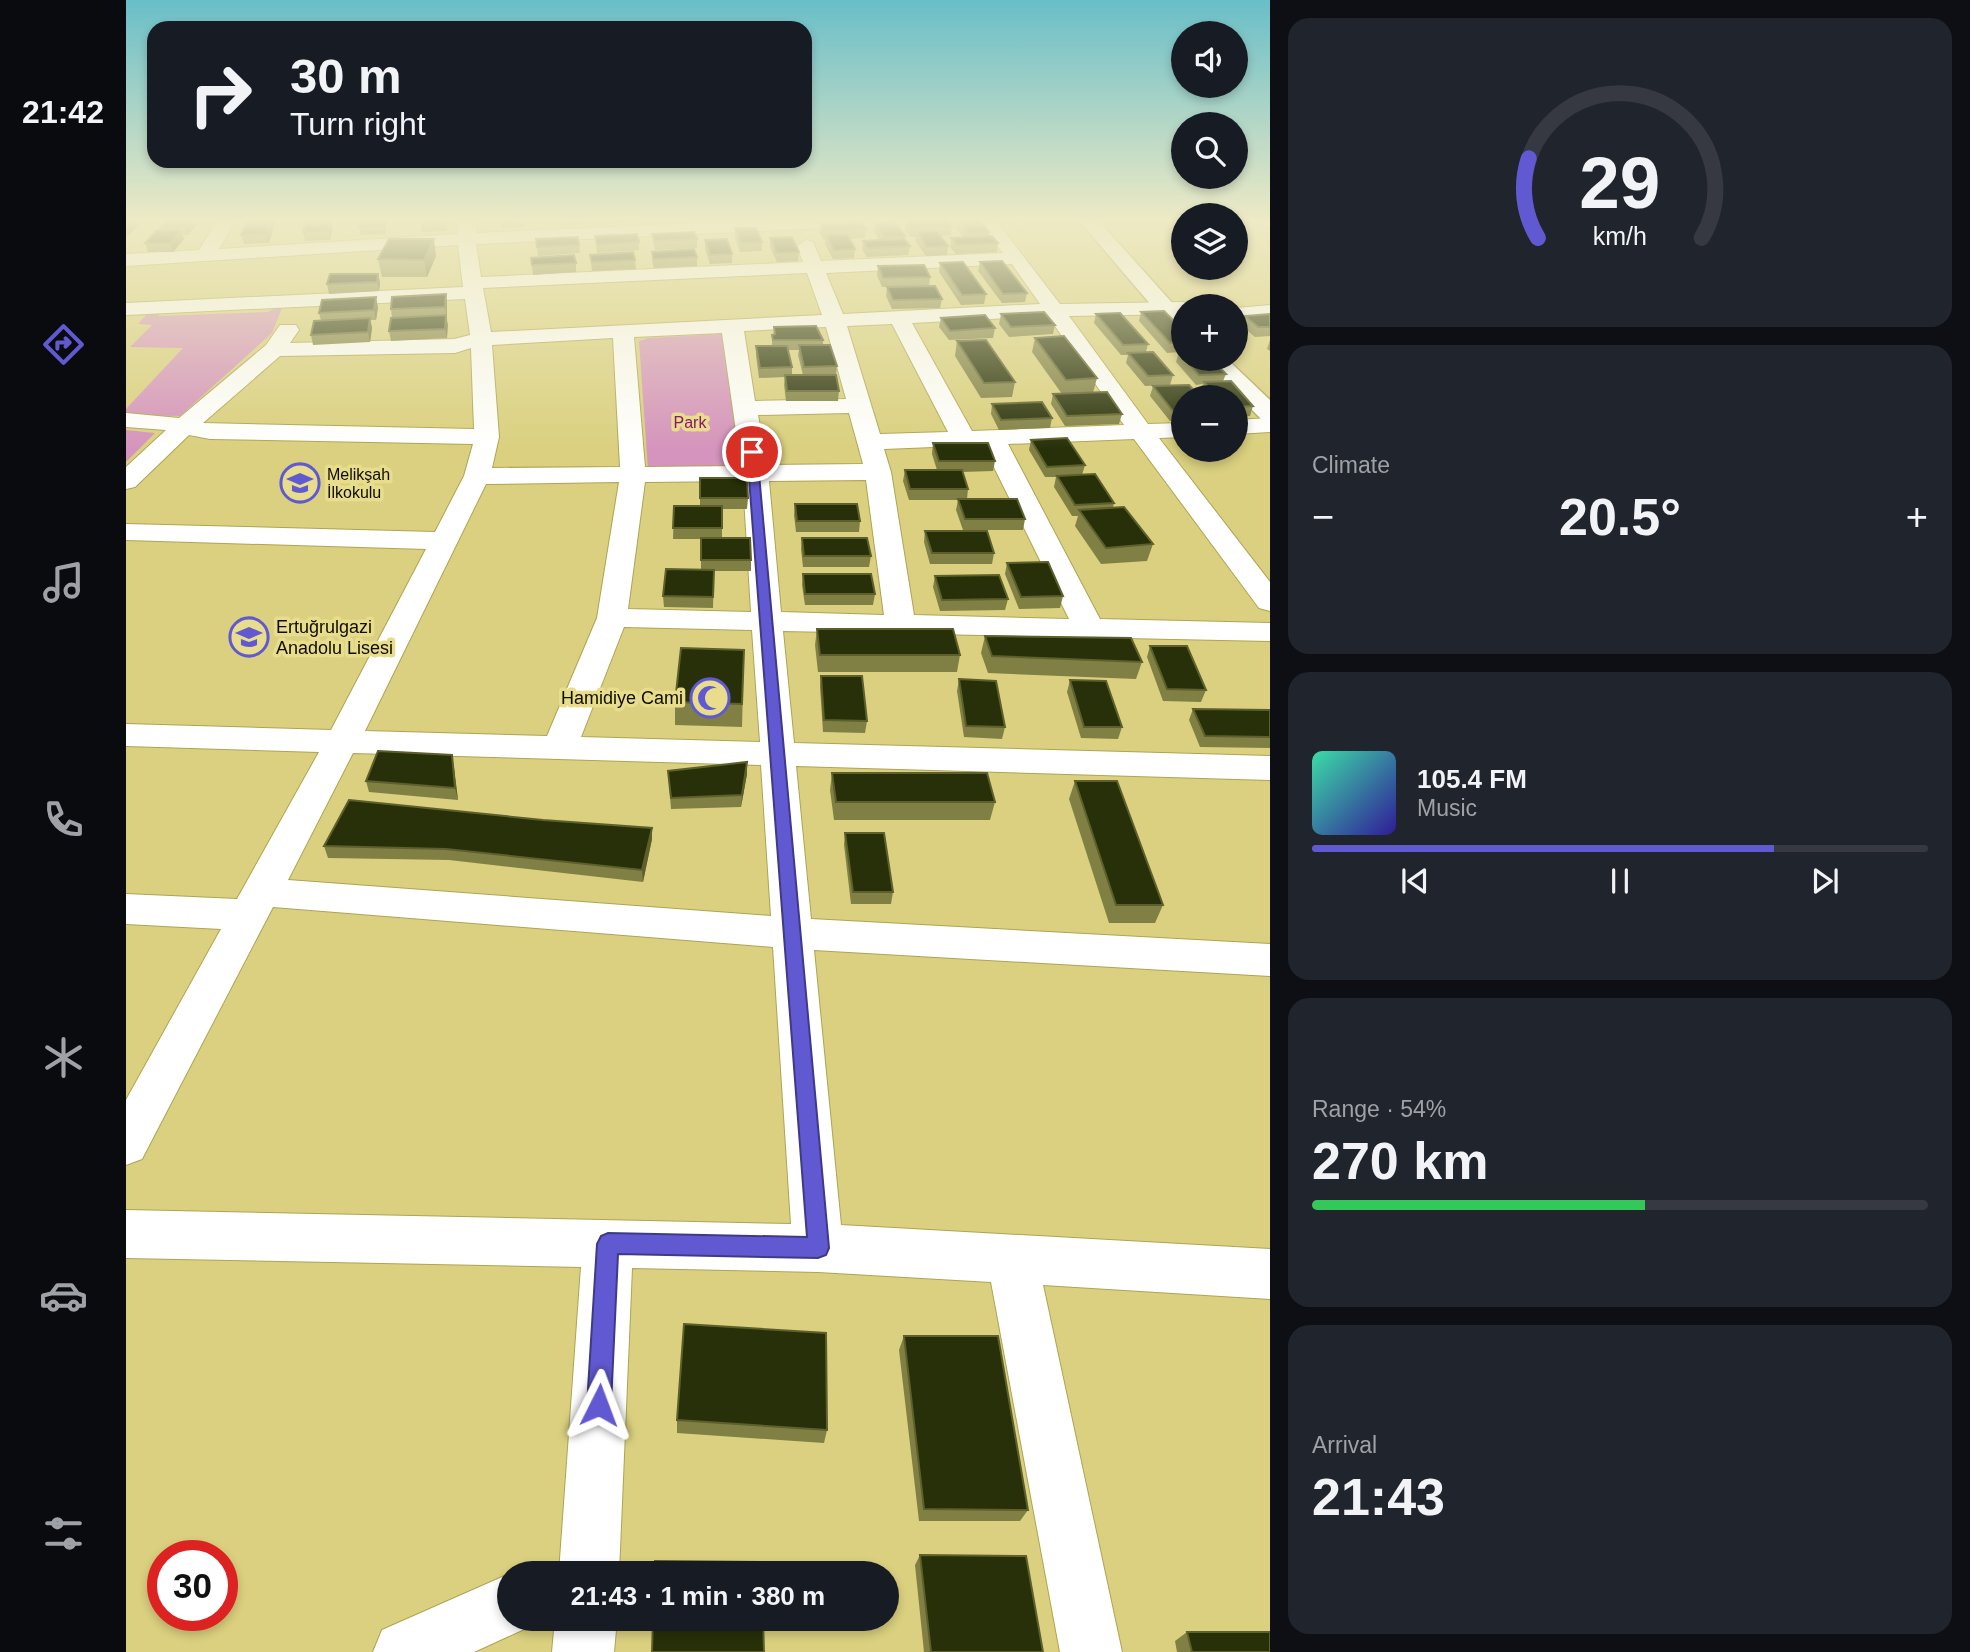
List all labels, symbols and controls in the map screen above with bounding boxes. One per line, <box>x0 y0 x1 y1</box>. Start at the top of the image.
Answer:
map controls <box>1171 21 1248 462</box>
button: sound <box>1171 21 1248 98</box>
icon: right <box>175 49 266 140</box>
text: 30 m <box>290 49 402 103</box>
text: 21:42 <box>22 94 104 130</box>
text: Turn right <box>290 106 426 142</box>
button: search <box>1171 112 1248 189</box>
text: 29 <box>1580 143 1660 224</box>
button: layers <box>1171 203 1248 280</box>
text: km/h <box>1593 222 1647 250</box>
button: + <box>1171 294 1248 371</box>
icon: directions <box>39 320 88 369</box>
button: − <box>1171 385 1248 462</box>
park label: Park <box>674 414 707 431</box>
pin <box>722 422 782 482</box>
icon: arrive <box>733 433 771 471</box>
text: Climate <box>1312 452 1390 478</box>
school or university icon: Melikşah İlkokulu <box>279 462 321 504</box>
place label: Melikşah İlkokulu <box>327 466 390 501</box>
text: 20.5° <box>1559 488 1681 546</box>
text: − <box>1312 496 1334 538</box>
text: + <box>1906 496 1928 538</box>
icon: music <box>39 558 88 607</box>
school or university icon: Ertuğrulgazi Anadolu Lisesi <box>228 616 270 658</box>
place label: Ertuğrulgazi Anadolu Lisesi <box>276 617 393 658</box>
mosque icon: Hamidiye Cami <box>689 677 731 719</box>
place label: Hamidiye Cami <box>561 688 683 708</box>
text: 105.4 FM <box>1417 764 1527 794</box>
icon: phone <box>39 795 88 844</box>
text: Music <box>1417 795 1477 821</box>
icon: previous <box>1396 862 1434 900</box>
icon: pause <box>1601 862 1639 900</box>
icon: next <box>1806 862 1844 900</box>
icon: climate <box>39 1033 88 1082</box>
text: Range · 54% <box>1312 1096 1446 1122</box>
text: 270 km <box>1312 1132 1488 1190</box>
icon: car <box>39 1271 88 1320</box>
position arrow <box>562 1368 636 1442</box>
text: Arrival <box>1312 1432 1377 1458</box>
text: 21:43 <box>1312 1468 1445 1526</box>
icon: filters <box>39 1509 88 1558</box>
speed limit sign: 30 <box>147 1540 238 1631</box>
text: 21:43 · 1 min · 380 m <box>571 1581 825 1611</box>

